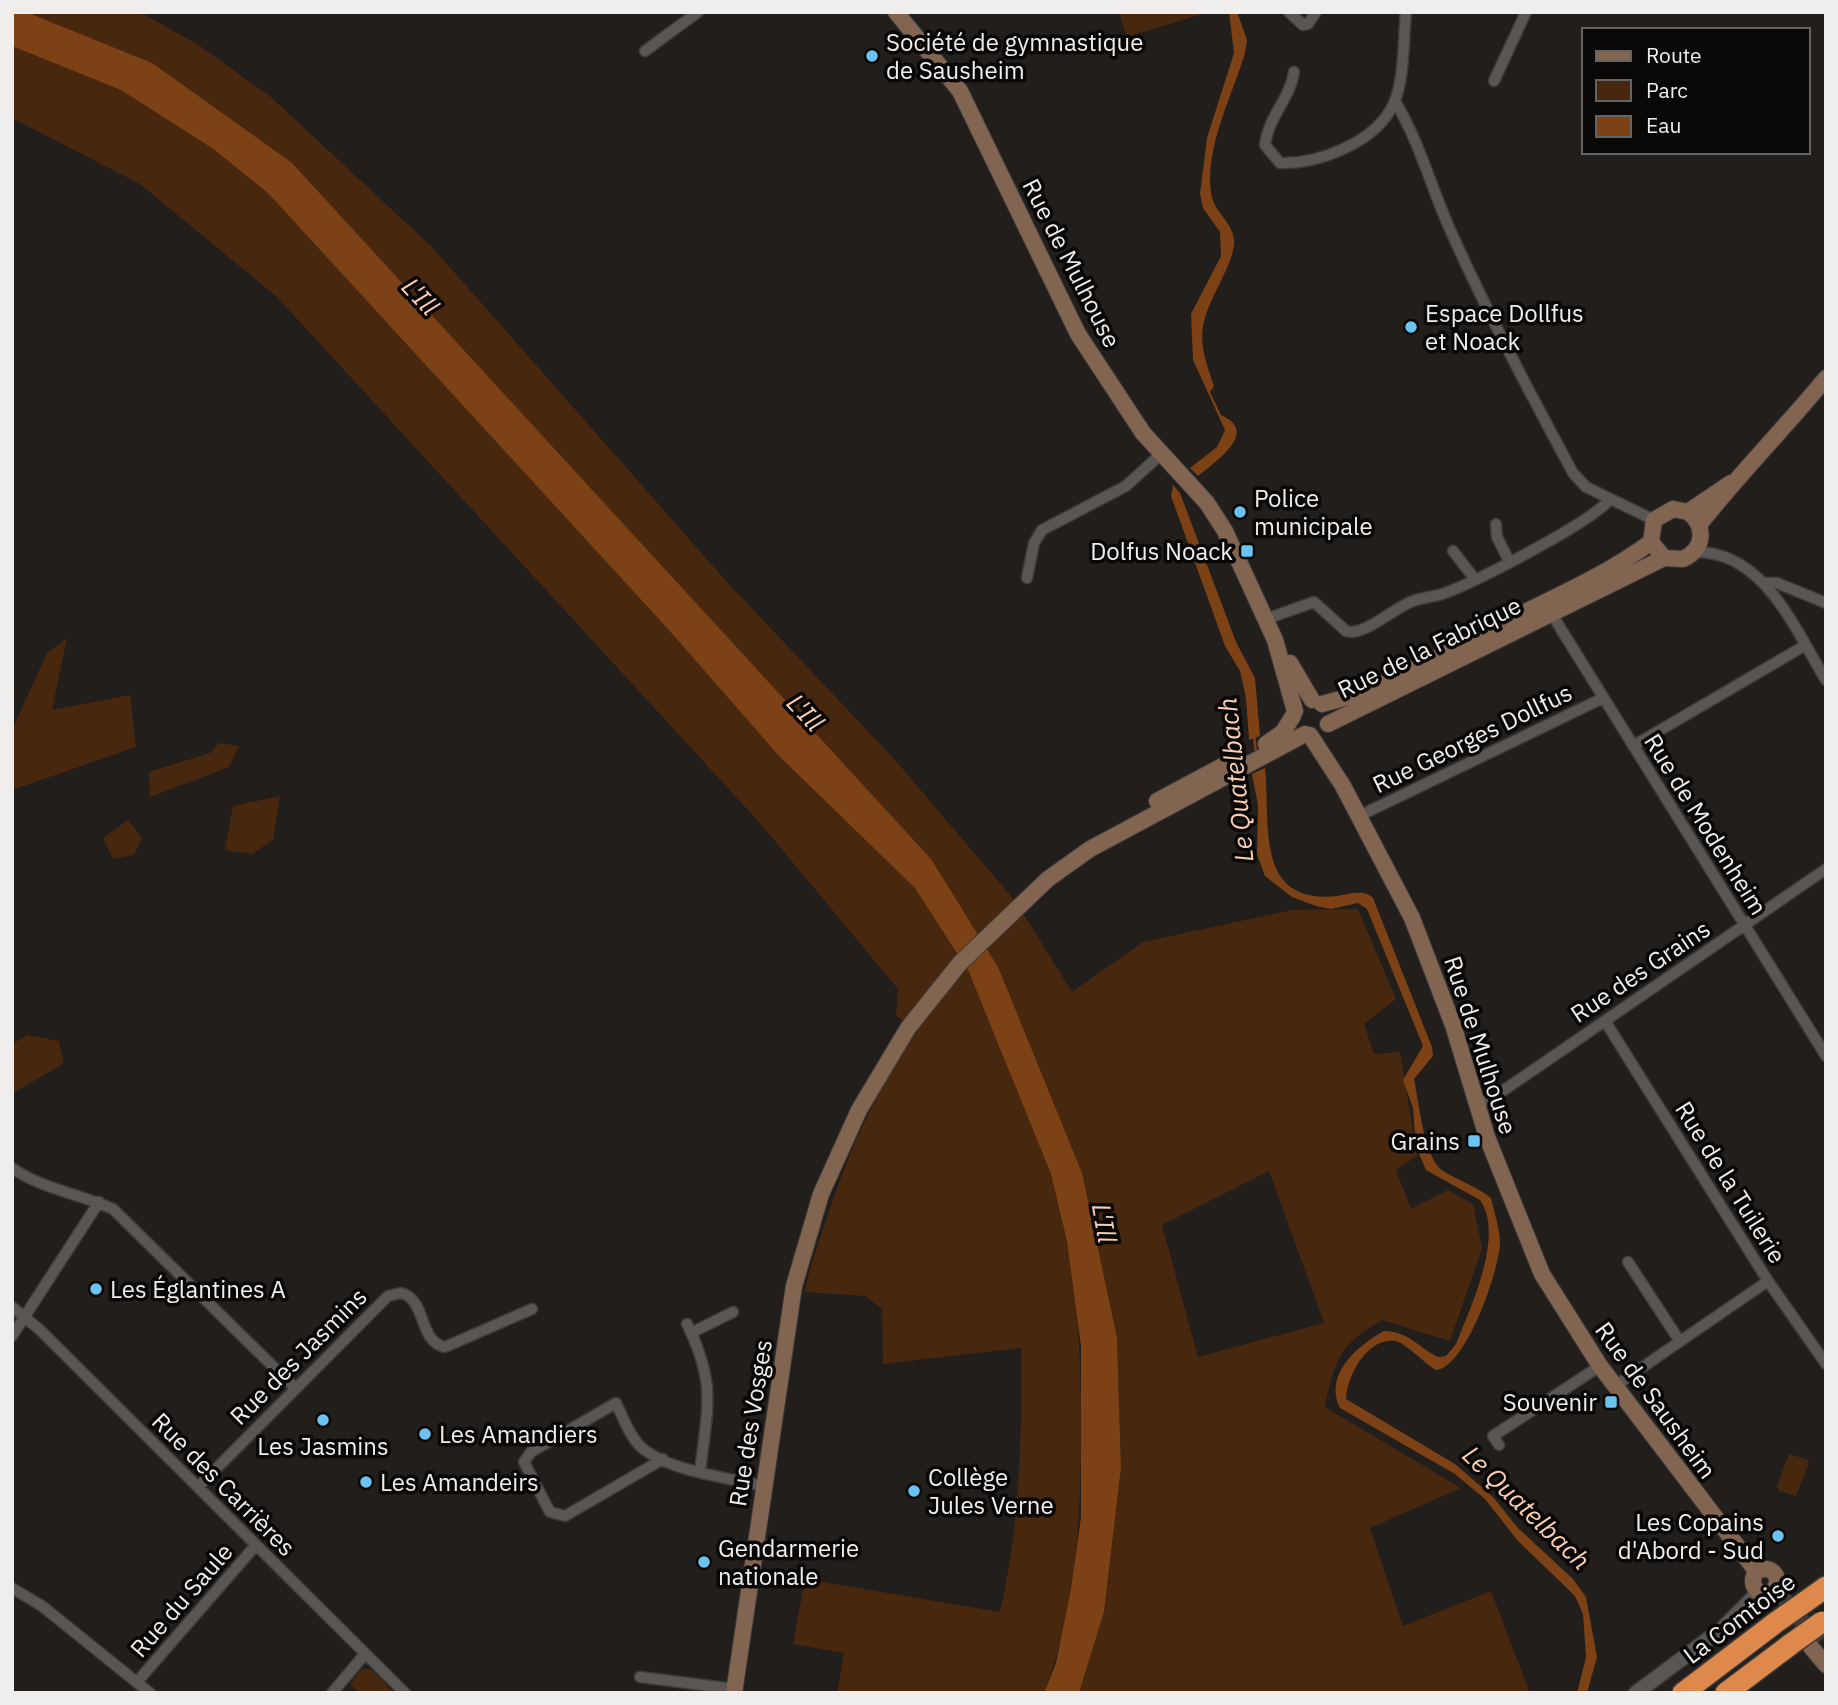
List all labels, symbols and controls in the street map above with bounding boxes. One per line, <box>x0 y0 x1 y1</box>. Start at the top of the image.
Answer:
place label: Société de gymnastique de Sausheim <box>886 26 1143 86</box>
legend <box>1582 28 1810 154</box>
text: Route <box>1646 41 1702 69</box>
marker: Société de gymnastique de Sausheim <box>864 48 880 64</box>
text: Parc <box>1646 76 1688 104</box>
text: Eau <box>1646 111 1681 139</box>
street label: Rue de Mulhouse <box>1016 173 1128 353</box>
water label: L'Ill <box>395 270 447 322</box>
place label: Espace Dollfus et Noack <box>1425 297 1584 357</box>
marker: Espace Dollfus et Noack <box>1403 319 1419 335</box>
place label: Police municipale <box>1254 482 1373 542</box>
marker: Police municipale <box>1232 504 1248 520</box>
place label: Dolfus Noack <box>1090 535 1233 567</box>
marker: Dolfus Noack <box>1239 543 1255 559</box>
street label: Rue de la Fabrique <box>1332 589 1526 705</box>
street label: Rue Georges Dollfus <box>1367 676 1577 800</box>
water label: L'Ill <box>780 686 832 738</box>
water label: Le Quatelbach <box>1209 696 1261 864</box>
street label: Rue de Modenheim <box>1637 727 1775 921</box>
street label: Rue des Grains <box>1564 912 1716 1030</box>
street label: Rue de Mulhouse <box>1437 952 1525 1138</box>
street label: Rue de la Tuilerie <box>1668 1095 1794 1269</box>
place label: Grains <box>1390 1125 1460 1157</box>
marker: Grains <box>1466 1133 1482 1149</box>
water label: L'Ill <box>1085 1200 1125 1246</box>
place label: Les Églantines A <box>110 1273 286 1305</box>
marker: Les Églantines A <box>88 1281 104 1297</box>
street label: Rue des Jasmins <box>223 1281 373 1431</box>
street label: Rue de Sausheim <box>1588 1315 1724 1485</box>
street label: Rue des Vosges <box>721 1337 779 1509</box>
place label: Souvenir <box>1503 1386 1597 1418</box>
marker: Souvenir <box>1603 1394 1619 1410</box>
street label: Rue des Carrières <box>145 1405 303 1563</box>
marker: Les Jasmins <box>315 1412 331 1428</box>
place label: Les Amandiers <box>439 1418 598 1450</box>
marker: Les Amandiers <box>417 1426 433 1442</box>
place label: Les Jasmins <box>257 1430 389 1462</box>
water label: Le Quatelbach <box>1456 1438 1598 1576</box>
place label: Collège Jules Verne <box>928 1461 1054 1521</box>
place label: Les Amandeirs <box>380 1466 539 1498</box>
marker: Les Amandeirs <box>358 1474 374 1490</box>
marker: Collège Jules Verne <box>906 1483 922 1499</box>
place label: Les Copains d'Abord - Sud <box>1618 1506 1764 1566</box>
marker: Les Copains d'Abord - Sud <box>1770 1528 1786 1544</box>
place label: Gendarmerie nationale <box>718 1532 859 1592</box>
street label: Rue du Saule <box>123 1536 239 1664</box>
marker: Gendarmerie nationale <box>696 1554 712 1570</box>
street label: La Comtoise <box>1676 1565 1802 1671</box>

